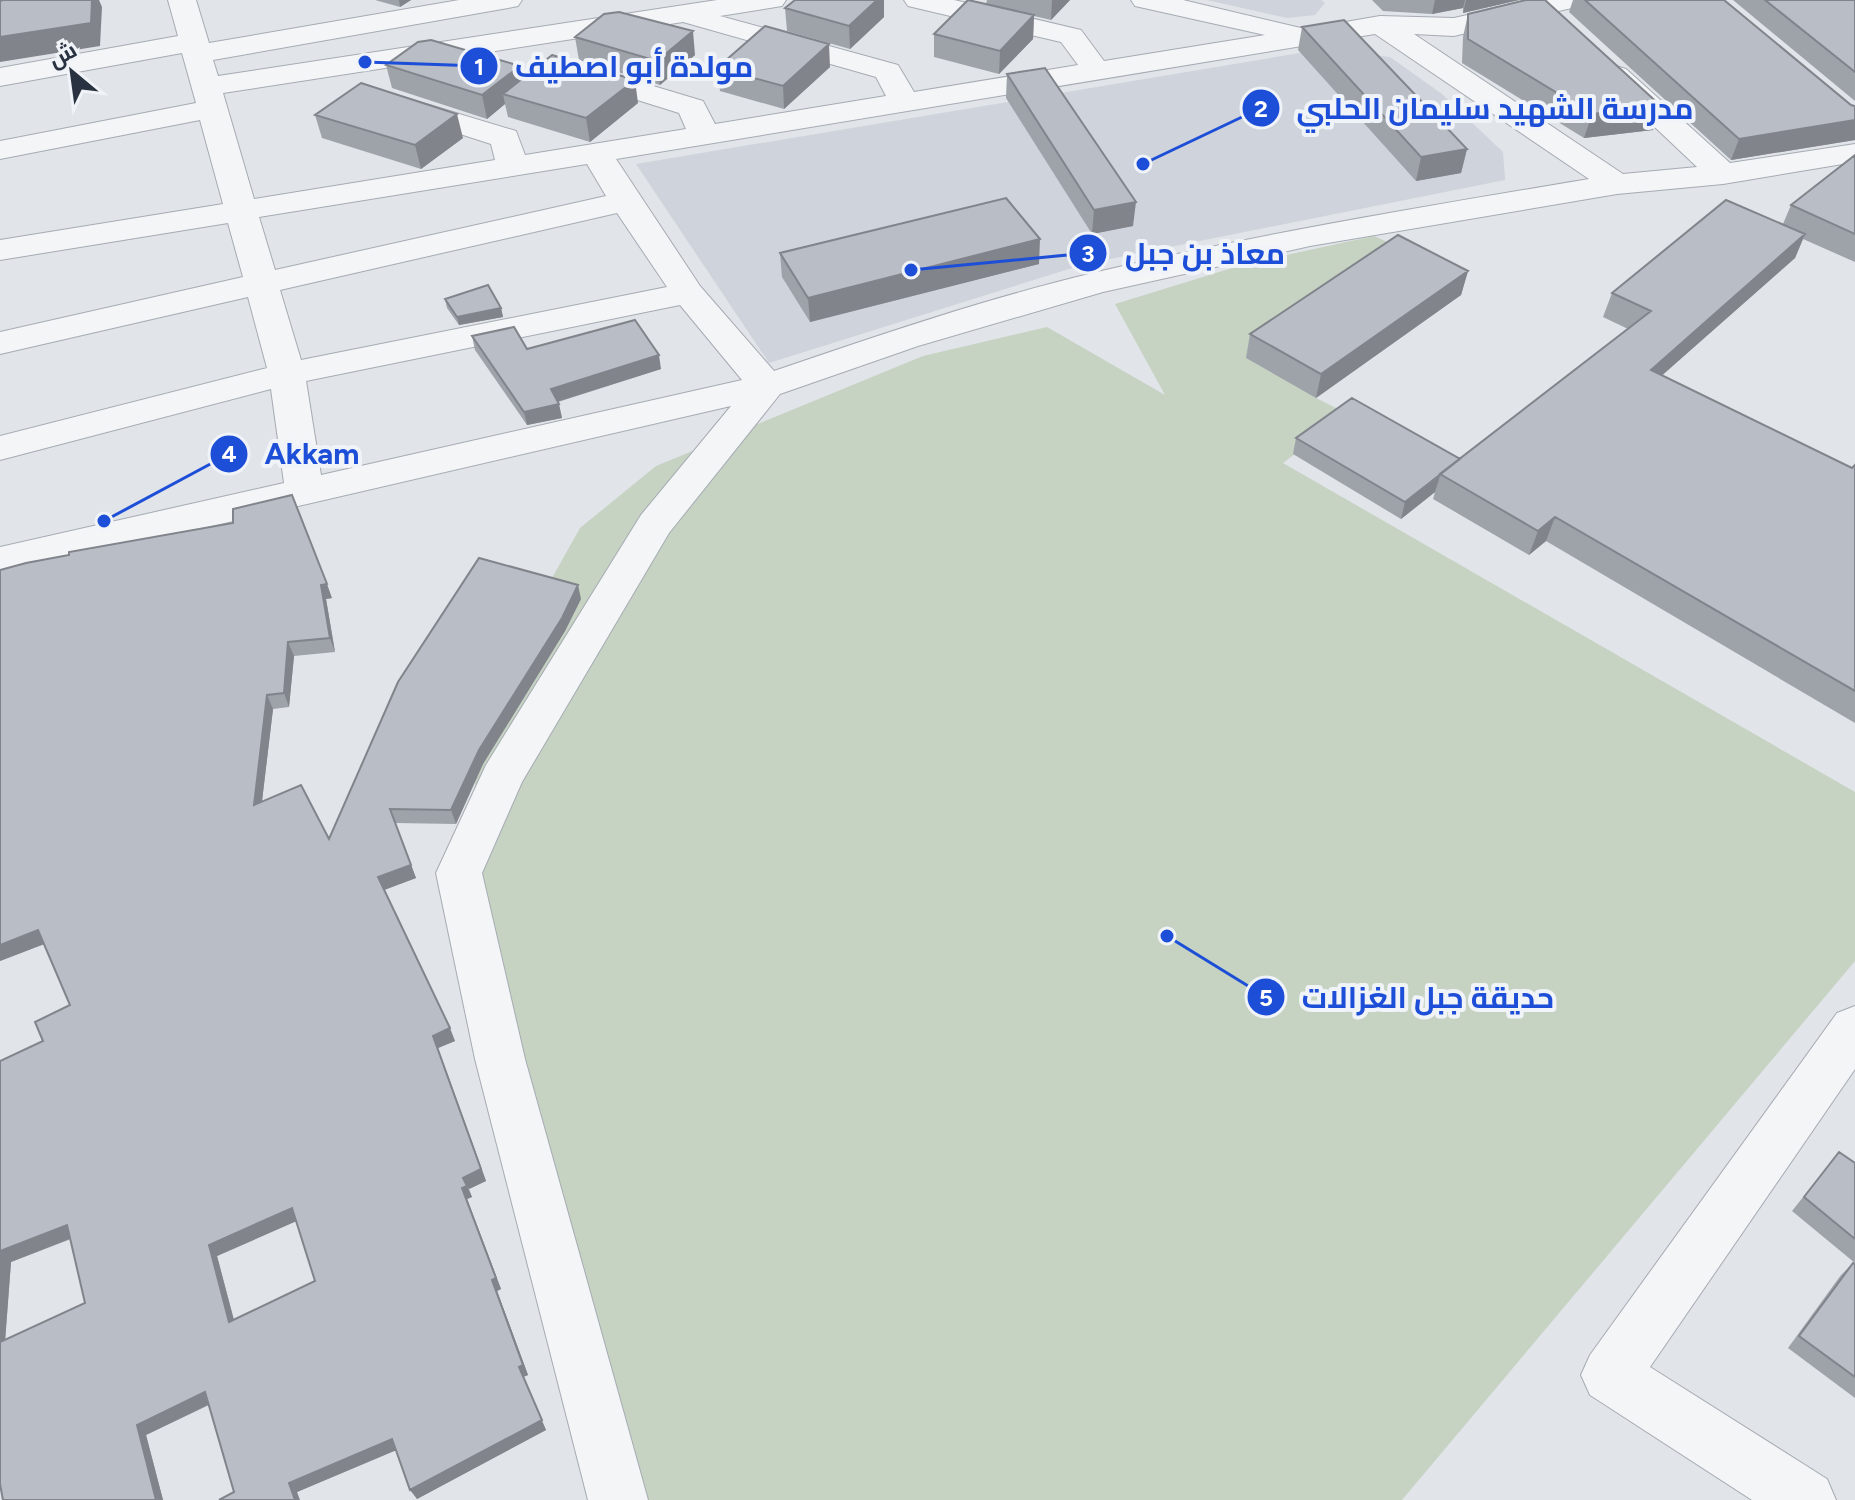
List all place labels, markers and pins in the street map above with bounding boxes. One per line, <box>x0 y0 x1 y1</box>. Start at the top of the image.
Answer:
callout: مولدة أبو اصطيف <box>459 39 769 93</box>
callout: مدرسة الشهيد سليمان الحلبي <box>1241 81 1710 135</box>
callout: معاذ بن جبل <box>1068 226 1301 280</box>
callout: Akkam <box>209 427 376 481</box>
callout: حديقة جبل الغزالات <box>1246 970 1570 1024</box>

